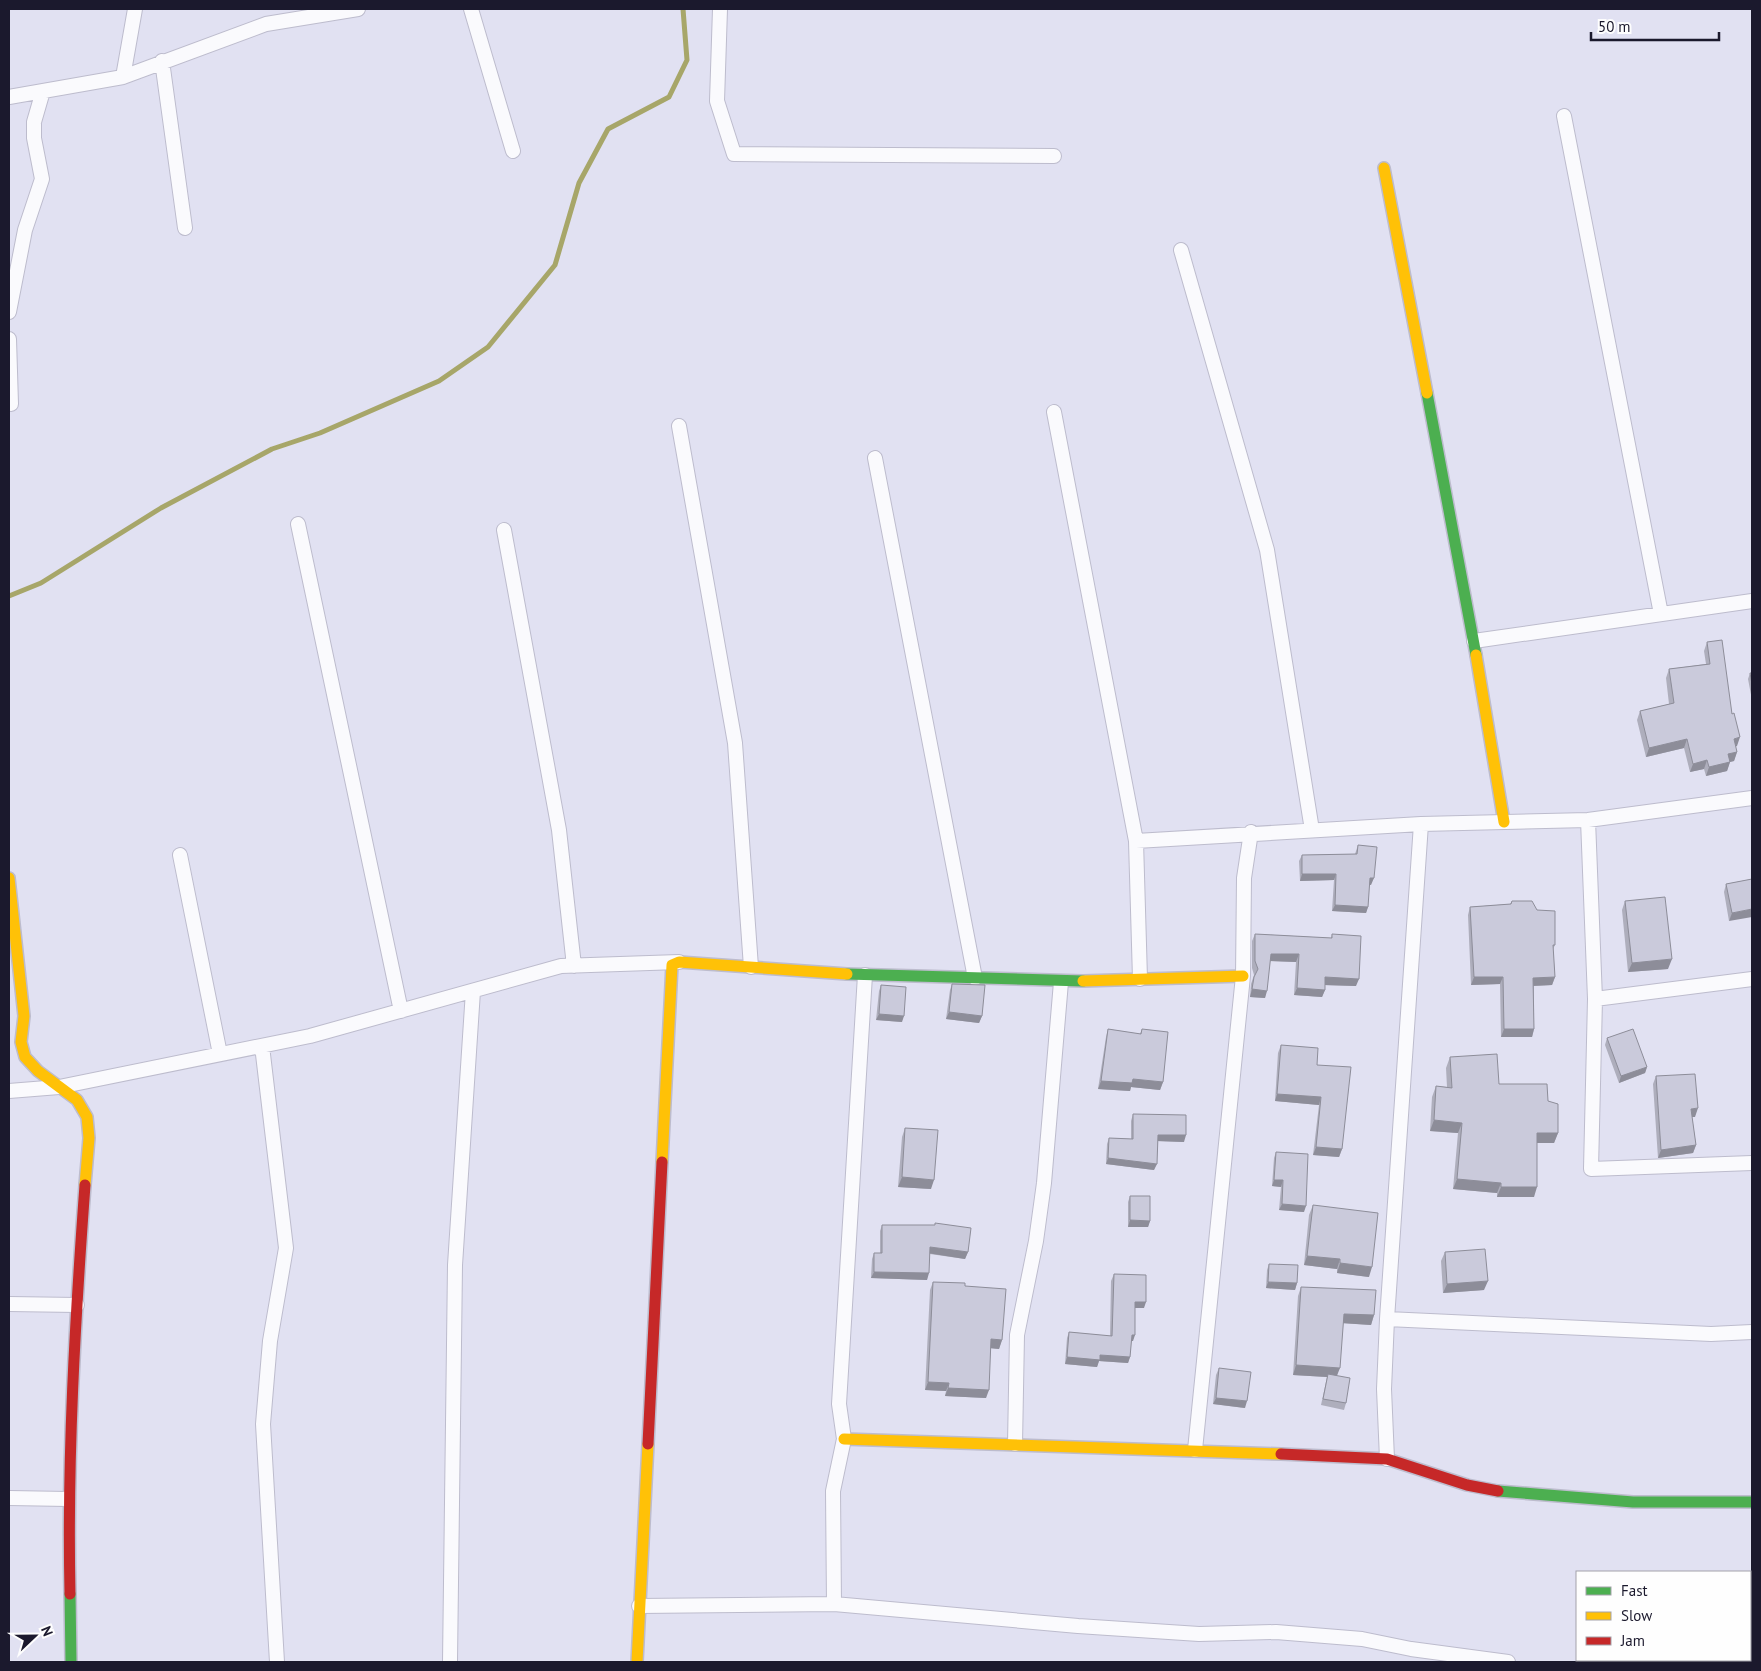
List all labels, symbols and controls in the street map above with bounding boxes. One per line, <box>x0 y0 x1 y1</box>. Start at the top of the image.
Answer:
scale bar <box>1591 10 1718 42</box>
text: 50 m <box>1598 17 1631 36</box>
legend <box>1576 1571 1751 1661</box>
text: Fast <box>1621 1581 1648 1600</box>
text: Slow <box>1621 1606 1652 1625</box>
north arrow <box>10 1611 60 1661</box>
text: N <box>37 1623 57 1639</box>
text: Jam <box>1620 1631 1645 1650</box>

